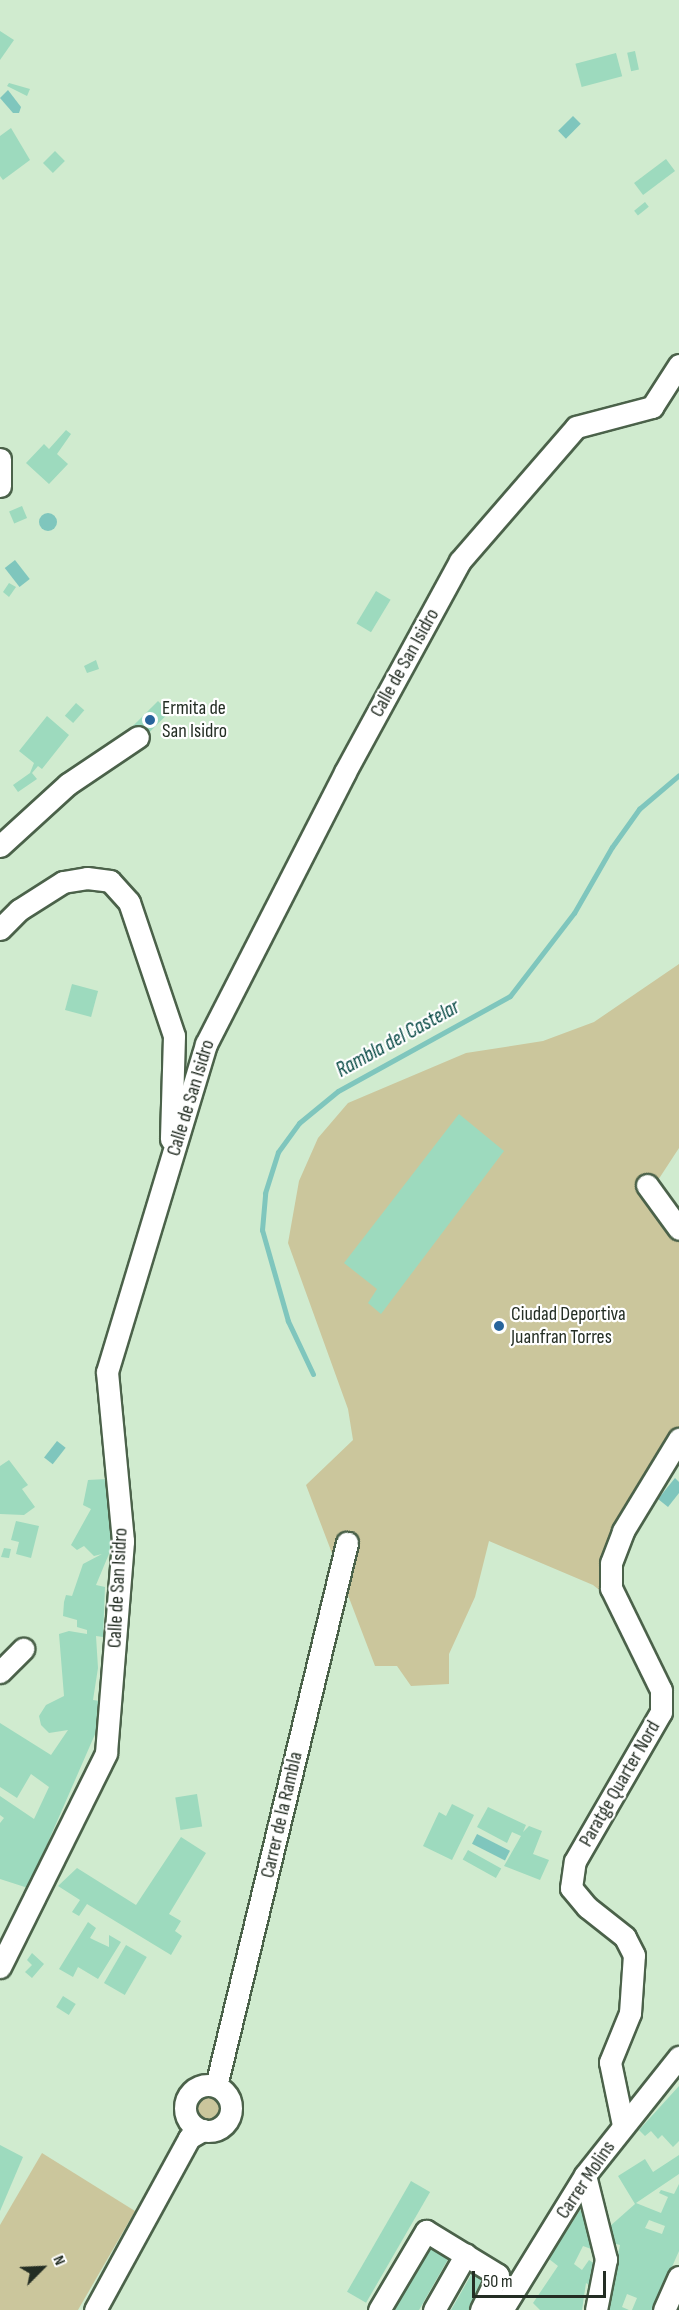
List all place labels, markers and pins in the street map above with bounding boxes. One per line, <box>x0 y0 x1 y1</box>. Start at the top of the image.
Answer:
place label: Ermita de San Isidro <box>162 696 227 743</box>
marker: Ermita de San Isidro <box>143 713 157 727</box>
place label: Ciudad Deportiva Juanfran Torres <box>511 1302 626 1349</box>
marker: Ciudad Deportiva Juanfran Torres <box>492 1319 506 1333</box>

